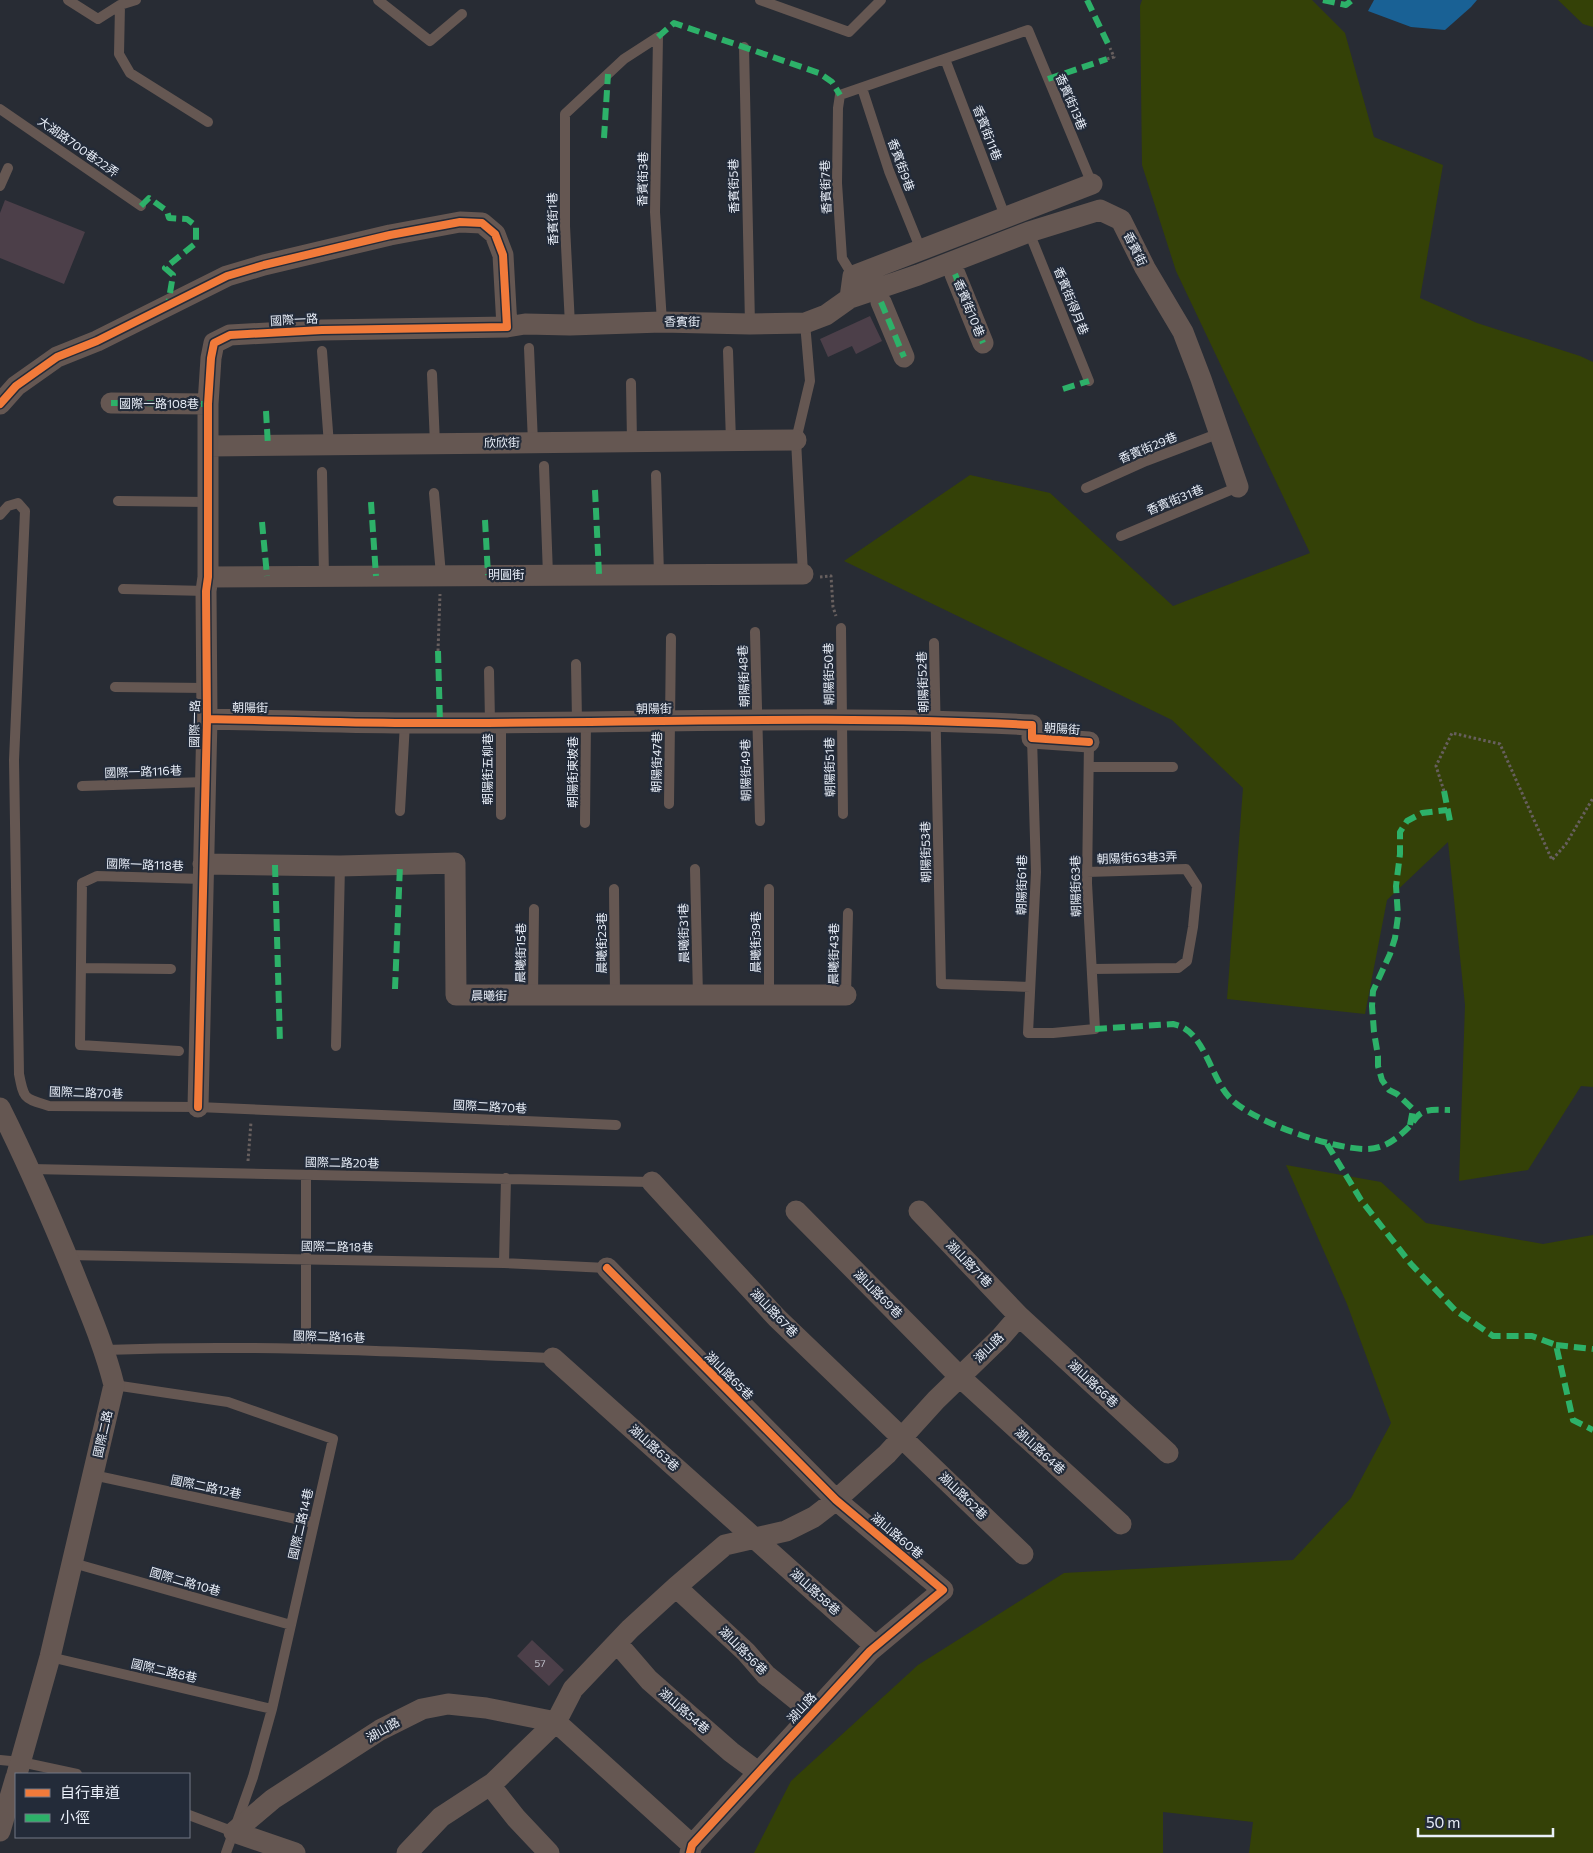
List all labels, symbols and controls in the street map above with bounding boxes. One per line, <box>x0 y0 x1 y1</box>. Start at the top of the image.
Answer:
street label: 香賓街13巷 <box>1054 71 1090 132</box>
street label: 香賓街11巷 <box>971 103 1005 162</box>
street label: 大湖路700巷22弄 <box>36 113 122 179</box>
street label: 香賓街9巷 <box>886 136 918 193</box>
street label: 香賓街3巷 <box>635 151 649 207</box>
street label: 香賓街5巷 <box>726 158 740 214</box>
street label: 香賓街7巷 <box>817 160 833 214</box>
street label: 香賓街1巷 <box>545 192 559 246</box>
street label: 香賓街 <box>1122 229 1150 268</box>
street label: 香賓街得月巷 <box>1052 265 1092 337</box>
street label: 香賓街10巷 <box>952 277 988 339</box>
street label: 國際一路 <box>270 311 318 327</box>
street label: 香賓街 <box>664 314 700 328</box>
street label: 國際一路108巷 <box>119 396 199 410</box>
street label: 香賓街29巷 <box>1116 429 1179 465</box>
street label: 欣欣街 <box>484 435 520 449</box>
street label: 香賓街31巷 <box>1144 481 1205 517</box>
street label: 明圓街 <box>488 567 524 581</box>
street label: 朝陽街50巷 <box>820 643 836 706</box>
street label: 朝陽街48巷 <box>735 645 751 708</box>
street label: 朝陽街52巷 <box>914 651 930 713</box>
street label: 國際一路 <box>187 700 201 748</box>
street label: 朝陽街 <box>232 700 268 714</box>
street label: 朝陽街 <box>636 701 672 715</box>
street label: 朝陽街 <box>1044 720 1081 736</box>
street label: 朝陽街47巷 <box>648 731 664 793</box>
street label: 朝陽街五柳巷 <box>480 733 494 805</box>
street label: 朝陽街東坡巷 <box>565 736 579 808</box>
street label: 朝陽街51巷 <box>821 737 837 797</box>
street label: 朝陽街49巷 <box>737 739 753 801</box>
street label: 國際一路116巷 <box>104 763 182 779</box>
street label: 朝陽街53巷 <box>917 821 933 883</box>
street label: 朝陽街63巷3弄 <box>1096 849 1178 865</box>
street label: 朝陽街61巷 <box>1013 855 1029 915</box>
street label: 朝陽街63巷 <box>1067 855 1083 917</box>
street label: 國際一路118巷 <box>106 856 184 872</box>
street label: 晨曦街31巷 <box>675 903 691 963</box>
street label: 晨曦街39巷 <box>748 911 762 973</box>
street label: 晨曦街23巷 <box>594 912 608 974</box>
street label: 晨曦街15巷 <box>512 923 528 983</box>
street label: 晨曦街43巷 <box>825 923 841 985</box>
street label: 晨曦街 <box>471 988 507 1002</box>
street label: 國際二路70巷 <box>49 1084 123 1100</box>
street label: 國際二路70巷 <box>453 1097 527 1115</box>
street label: 國際二路20巷 <box>305 1154 379 1170</box>
street label: 湖山路71巷 <box>944 1237 995 1290</box>
street label: 國際二路18巷 <box>301 1238 373 1254</box>
street label: 湖山路69巷 <box>852 1266 906 1320</box>
street label: 湖山路67巷 <box>748 1285 801 1339</box>
street label: 國際二路16巷 <box>293 1328 365 1344</box>
street label: 湖山路 <box>971 1330 1006 1365</box>
street label: 湖山路65巷 <box>703 1348 757 1402</box>
street label: 湖山路66巷 <box>1066 1357 1121 1410</box>
street label: 國際二路 <box>90 1409 114 1459</box>
street label: 湖山路63巷 <box>627 1421 682 1473</box>
street label: 湖山路64巷 <box>1013 1424 1069 1476</box>
street label: 湖山路62巷 <box>937 1469 991 1522</box>
street label: 國際二路12巷 <box>170 1472 243 1500</box>
street label: 國際二路14巷 <box>285 1487 315 1561</box>
street label: 湖山路60巷 <box>869 1510 926 1561</box>
street label: 國際二路10巷 <box>148 1564 222 1598</box>
street label: 湖山路58巷 <box>788 1565 843 1617</box>
street label: 湖山路56巷 <box>717 1623 771 1677</box>
street label: 國際二路8巷 <box>130 1656 199 1684</box>
house number: 57 <box>534 1657 546 1669</box>
street label: 湖山路54巷 <box>657 1685 713 1736</box>
street label: 湖山路 <box>784 1689 819 1725</box>
street label: 湖山路 <box>363 1714 402 1744</box>
legend <box>15 1773 190 1838</box>
text: 自行車道 <box>60 1783 120 1801</box>
scale bar <box>1418 1806 1553 1838</box>
text: 小徑 <box>60 1808 90 1826</box>
text: 50 m <box>1426 1813 1460 1831</box>

